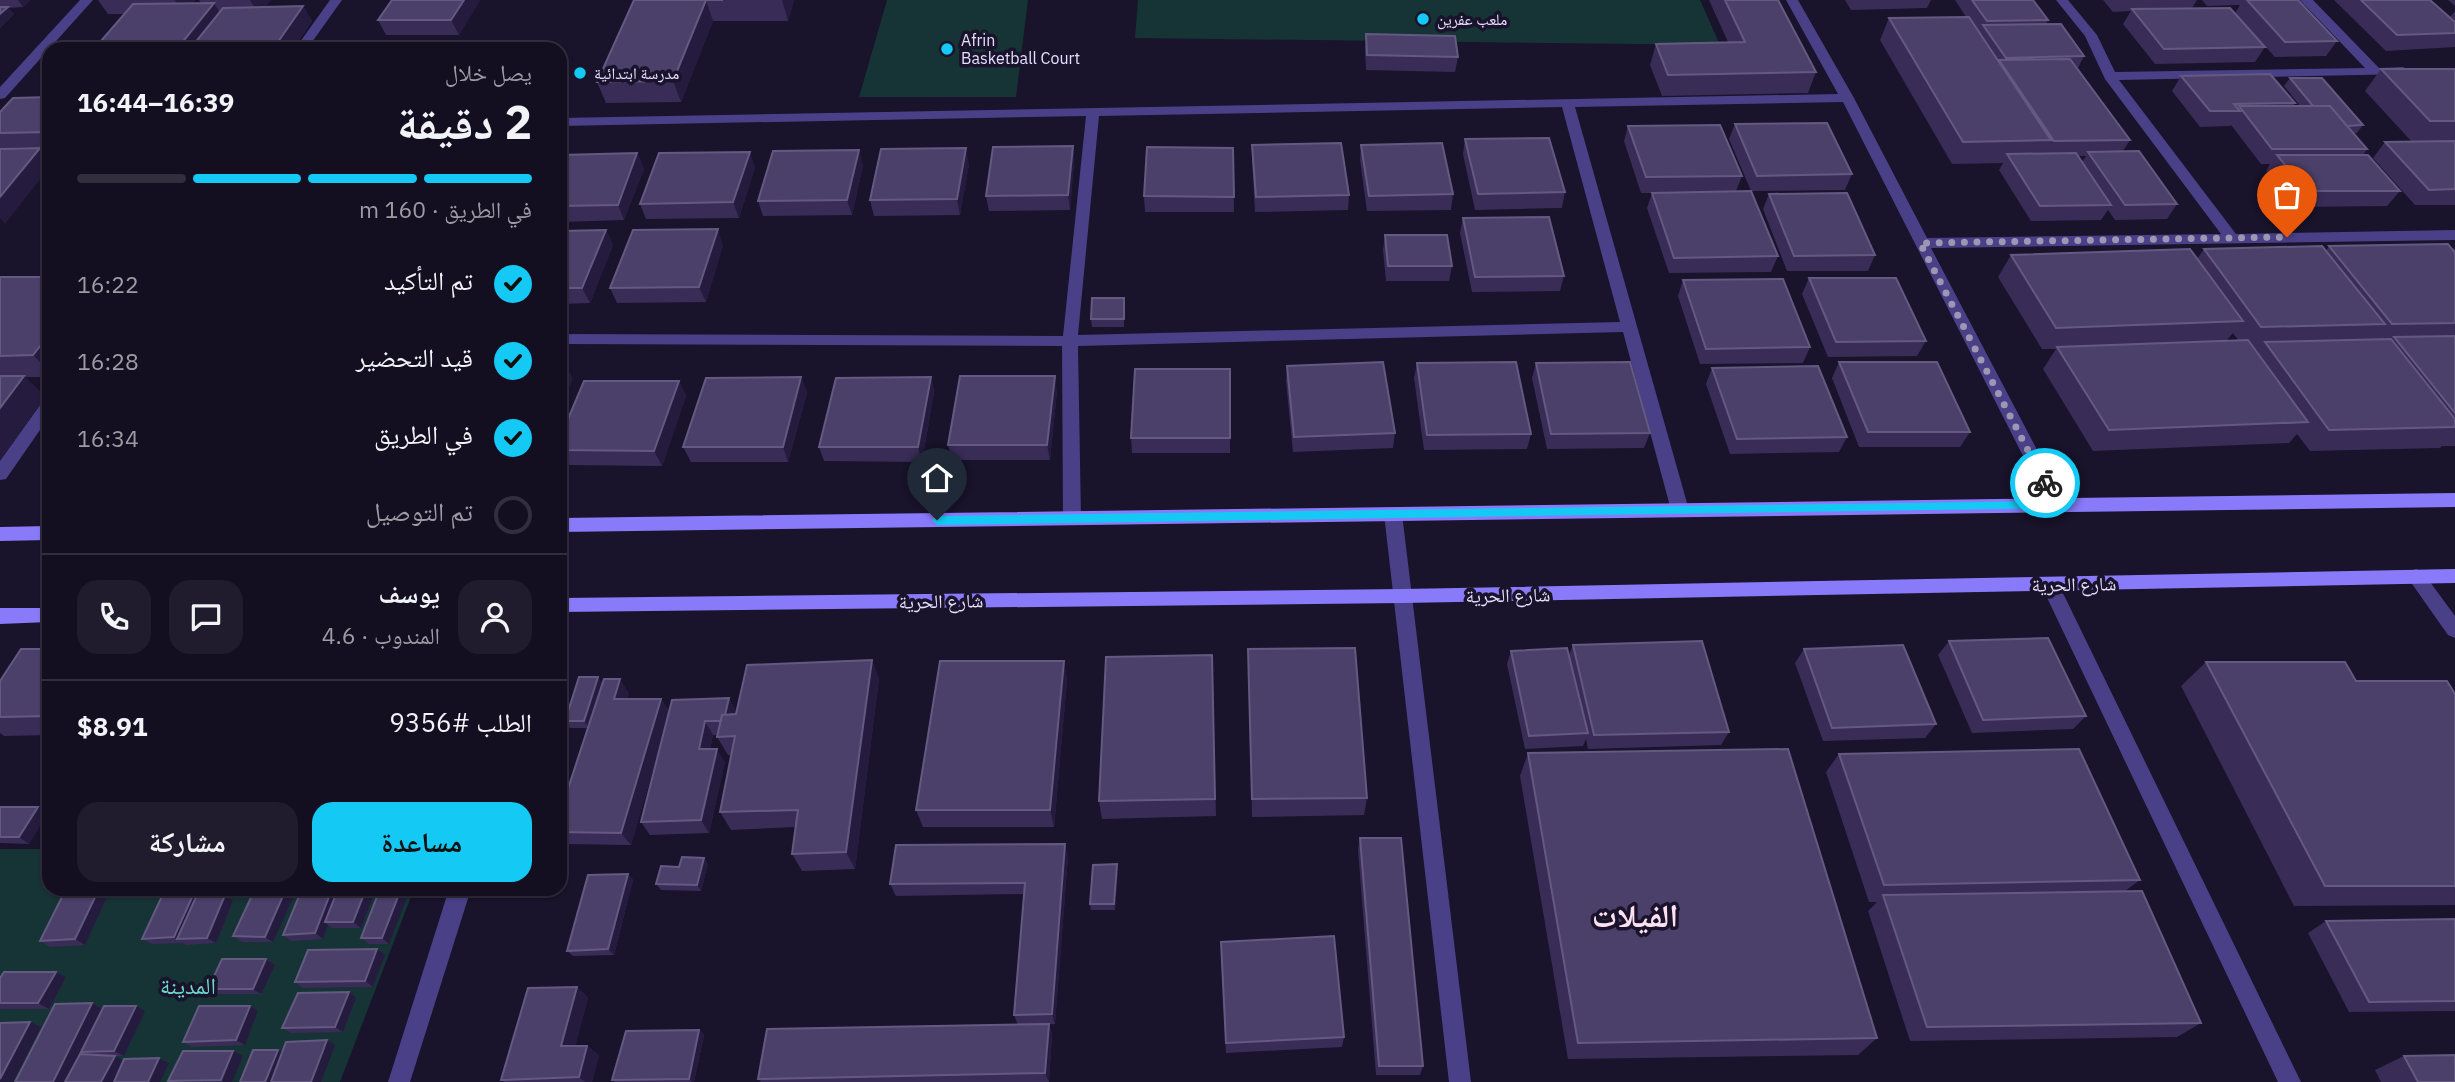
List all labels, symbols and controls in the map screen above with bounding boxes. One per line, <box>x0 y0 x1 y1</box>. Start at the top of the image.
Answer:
place label: ملعب عفرين <box>1437 9 1507 30</box>
marker: ملعب عفرين <box>1415 11 1431 27</box>
place label: Afrin Basketball Court <box>961 30 1080 68</box>
marker: Afrin Basketball Court <box>939 41 955 57</box>
text: يصل خلال <box>445 57 532 87</box>
place label: مدرسة ابتدائية <box>594 63 679 83</box>
marker: مدرسة ابتدائية <box>572 65 588 81</box>
text: 16:39–16:44 <box>77 85 234 119</box>
text: 2 دقيقة <box>397 92 532 152</box>
pin <box>2257 165 2317 237</box>
icon: bag <box>2268 176 2306 214</box>
text: في الطريق · 160 m <box>359 194 532 224</box>
text: تم التأكيد <box>384 263 473 297</box>
icon: check <box>494 265 532 303</box>
text: 16:22 <box>77 269 139 299</box>
text: قيد التحضير <box>356 340 473 374</box>
icon: check <box>494 342 532 380</box>
text: 16:28 <box>77 346 139 376</box>
text: في الطريق <box>374 417 473 451</box>
icon: check <box>494 419 532 457</box>
text: 16:34 <box>77 423 139 453</box>
pin <box>907 448 967 520</box>
courier <box>2010 448 2080 518</box>
icon: home <box>918 459 956 497</box>
icon: bike <box>2026 464 2064 502</box>
text: تم التوصيل <box>366 494 473 528</box>
street label: شارع الحرية <box>2032 571 2116 597</box>
text: يوسف <box>379 576 440 610</box>
button: phone <box>77 580 151 654</box>
button: chat <box>169 580 243 654</box>
button: person <box>458 580 532 654</box>
street label: شارع الحرية <box>1466 582 1550 608</box>
street label: شارع الحرية <box>899 588 983 614</box>
text: المندوب · 4.6 <box>322 620 440 650</box>
text: الطلب #9356 <box>389 705 532 739</box>
text: $8.91 <box>77 709 148 743</box>
button: مشاركة <box>77 802 298 882</box>
button: مساعدة <box>312 802 532 882</box>
district label: الفيلات <box>1592 894 1678 936</box>
park label: المدينة <box>160 970 216 1000</box>

